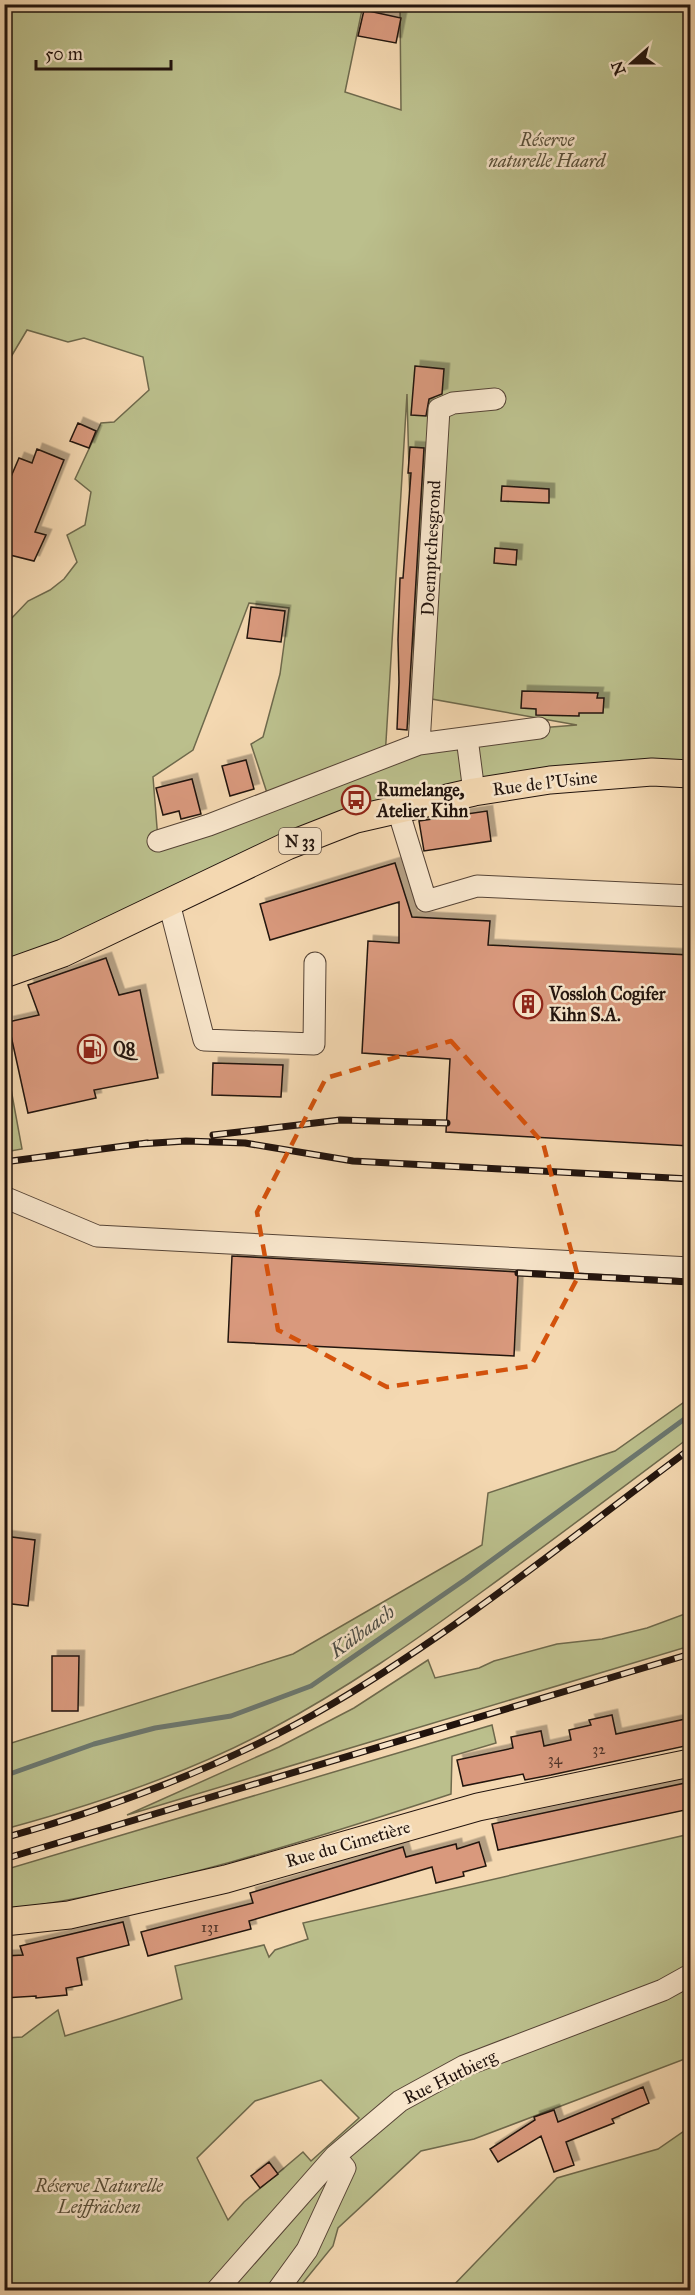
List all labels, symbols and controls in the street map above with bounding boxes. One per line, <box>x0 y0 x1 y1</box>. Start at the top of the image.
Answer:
scale bar <box>36 33 171 71</box>
north arrow <box>602 33 662 93</box>
text: 50 m <box>45 43 83 65</box>
text: N <box>607 58 630 78</box>
park label: Réserve naturelle Haard <box>489 129 607 172</box>
street label: Doemptchesgrond <box>416 479 447 617</box>
street label: Rue de l'Usine <box>491 766 599 800</box>
place label: Rumelange, Atelier Kihn <box>376 779 468 822</box>
bus stop icon: Rumelange, Atelier Kihn <box>340 784 372 816</box>
road number: N 33 <box>279 828 321 854</box>
place label: Vossloh Cogifer Kihn S.A. <box>548 983 667 1026</box>
building icon: Vossloh Cogifer Kihn S.A. <box>512 988 544 1020</box>
fuel station icon: Q8 <box>76 1033 108 1065</box>
place label: Q8 <box>113 1038 139 1061</box>
water label: Kälbaach <box>324 1599 399 1663</box>
house number: 32 <box>592 1740 606 1758</box>
house number: 34 <box>548 1750 563 1768</box>
street label: Rue du Cimetière <box>283 1816 413 1872</box>
house number: 131 <box>201 1918 219 1936</box>
street label: Rue Hutbierg <box>400 2045 501 2110</box>
park label: Réserve Naturelle Leiffrächen <box>34 2175 164 2218</box>

